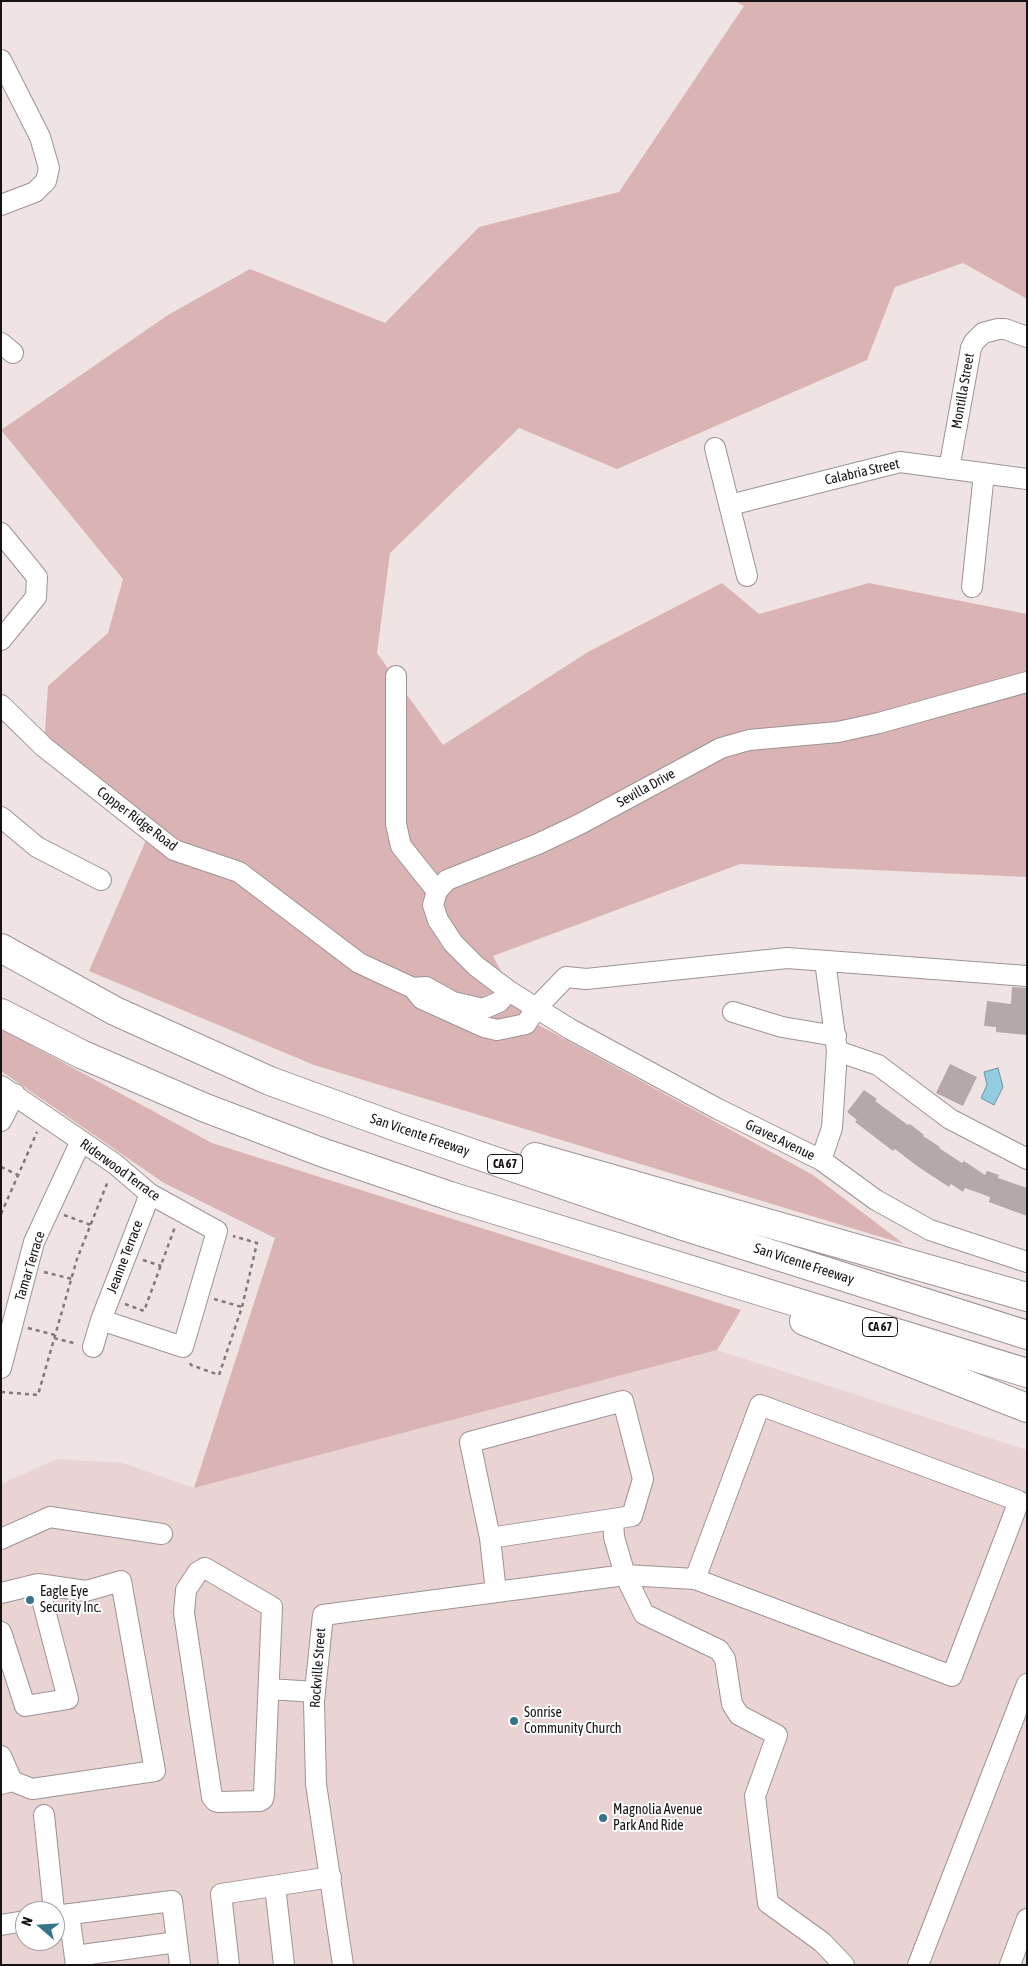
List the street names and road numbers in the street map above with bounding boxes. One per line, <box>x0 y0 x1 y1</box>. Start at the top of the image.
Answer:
street label: Montilla Street <box>948 352 978 430</box>
street label: Calabria Street <box>823 455 901 489</box>
street label: Sevilla Drive <box>614 765 678 811</box>
street label: Copper Ridge Road <box>94 783 180 855</box>
street label: San Vicente Freeway <box>368 1110 472 1160</box>
street label: Graves Avenue <box>742 1116 818 1164</box>
street label: Riderwood Terrace <box>77 1135 163 1205</box>
road number: CA 67 <box>488 1154 522 1174</box>
street label: Jeanne Terrace <box>103 1218 147 1296</box>
street label: Tamar Terrace <box>11 1229 49 1303</box>
street label: San Vicente Freeway <box>752 1240 856 1288</box>
road number: CA 67 <box>862 1318 898 1336</box>
street label: Rockville Street <box>307 1627 329 1709</box>

